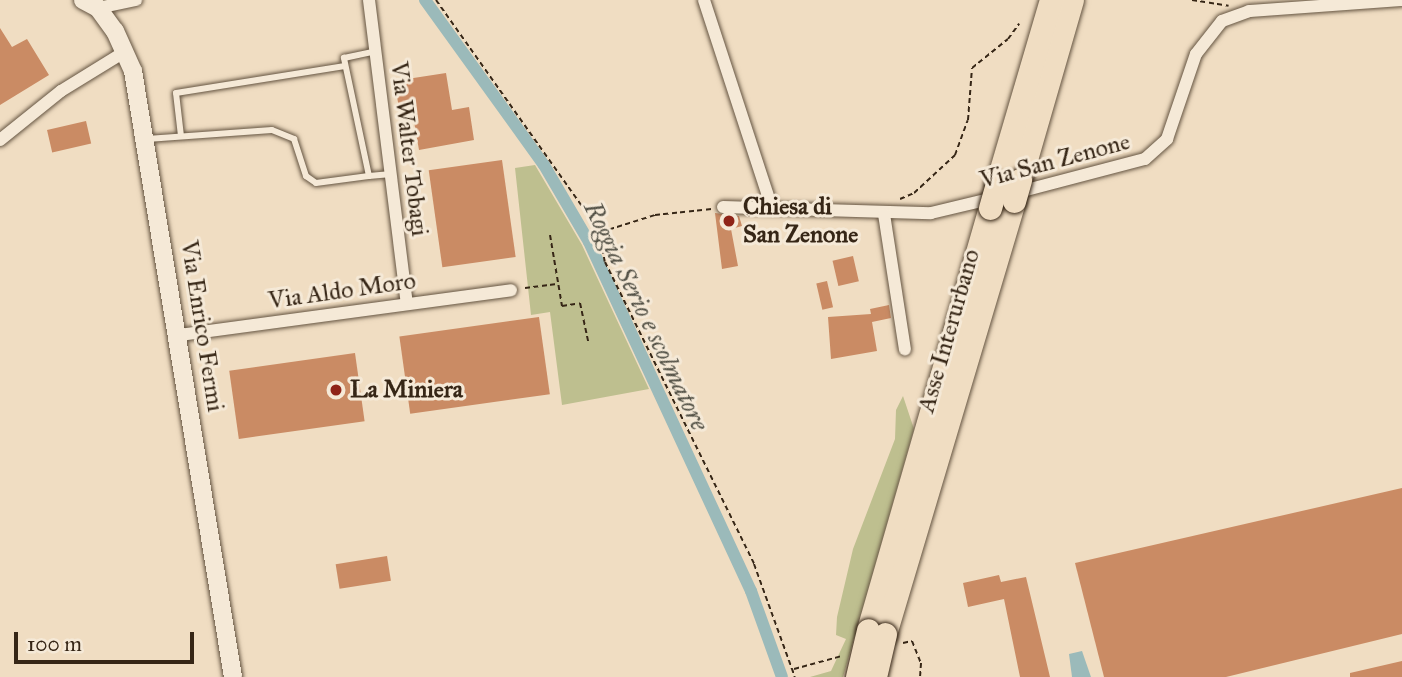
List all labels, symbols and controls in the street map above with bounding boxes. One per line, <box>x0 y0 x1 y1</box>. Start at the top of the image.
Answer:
street label: Via Walter Tobagi <box>384 60 434 238</box>
street label: Via San Zenone <box>977 127 1133 195</box>
place label: Chiesa di San Zenone <box>743 193 858 249</box>
water label: Roggia Serio e scolmatore <box>577 196 715 436</box>
marker: Chiesa di San Zenone <box>721 213 737 229</box>
street label: Via Enrico Fermi <box>174 238 230 414</box>
street label: Asse Interurbano <box>912 246 986 416</box>
street label: Via Aldo Moro <box>266 266 418 316</box>
place label: La Miniera <box>350 376 463 404</box>
marker: La Miniera <box>328 382 344 398</box>
scale bar <box>18 618 198 662</box>
text: 100 m <box>27 631 82 657</box>

